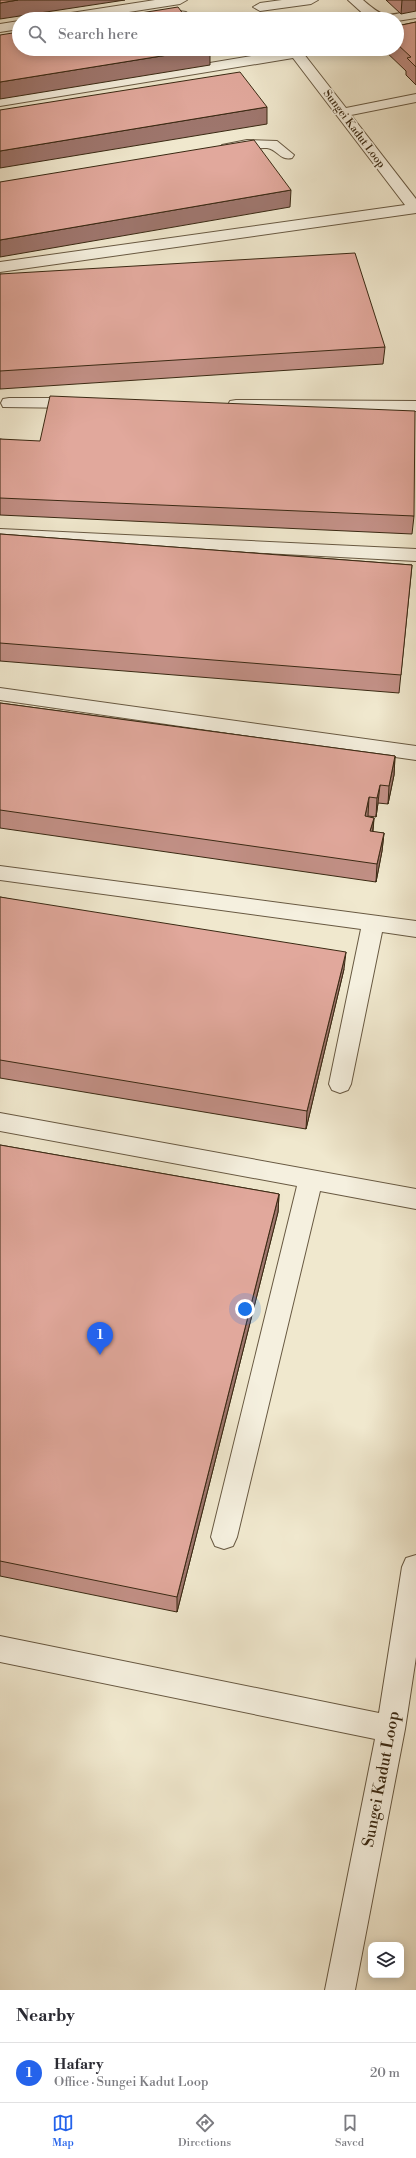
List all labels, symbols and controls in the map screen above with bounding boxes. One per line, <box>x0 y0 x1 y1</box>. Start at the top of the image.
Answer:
search box <box>12 12 404 56</box>
icon: search <box>26 23 48 45</box>
text: Search here <box>58 25 138 44</box>
street label: Sungei Kadut Loop <box>320 87 388 171</box>
your location <box>235 1299 255 1319</box>
pin: 1 <box>87 1322 113 1355</box>
street label: Sungei Kadut Loop <box>358 1709 404 1849</box>
map controls <box>368 1942 404 1978</box>
button: layers <box>368 1942 404 1978</box>
text: Nearby <box>16 2005 75 2027</box>
text: Hafary <box>54 2055 104 2074</box>
text: 1 <box>26 2065 32 2081</box>
text: 20 m <box>370 2065 400 2081</box>
text: Office · Sungei Kadut Loop <box>54 2074 209 2090</box>
tab: Map <box>52 2112 74 2150</box>
tab: Directions <box>178 2112 231 2150</box>
tab: Saved <box>335 2112 364 2150</box>

